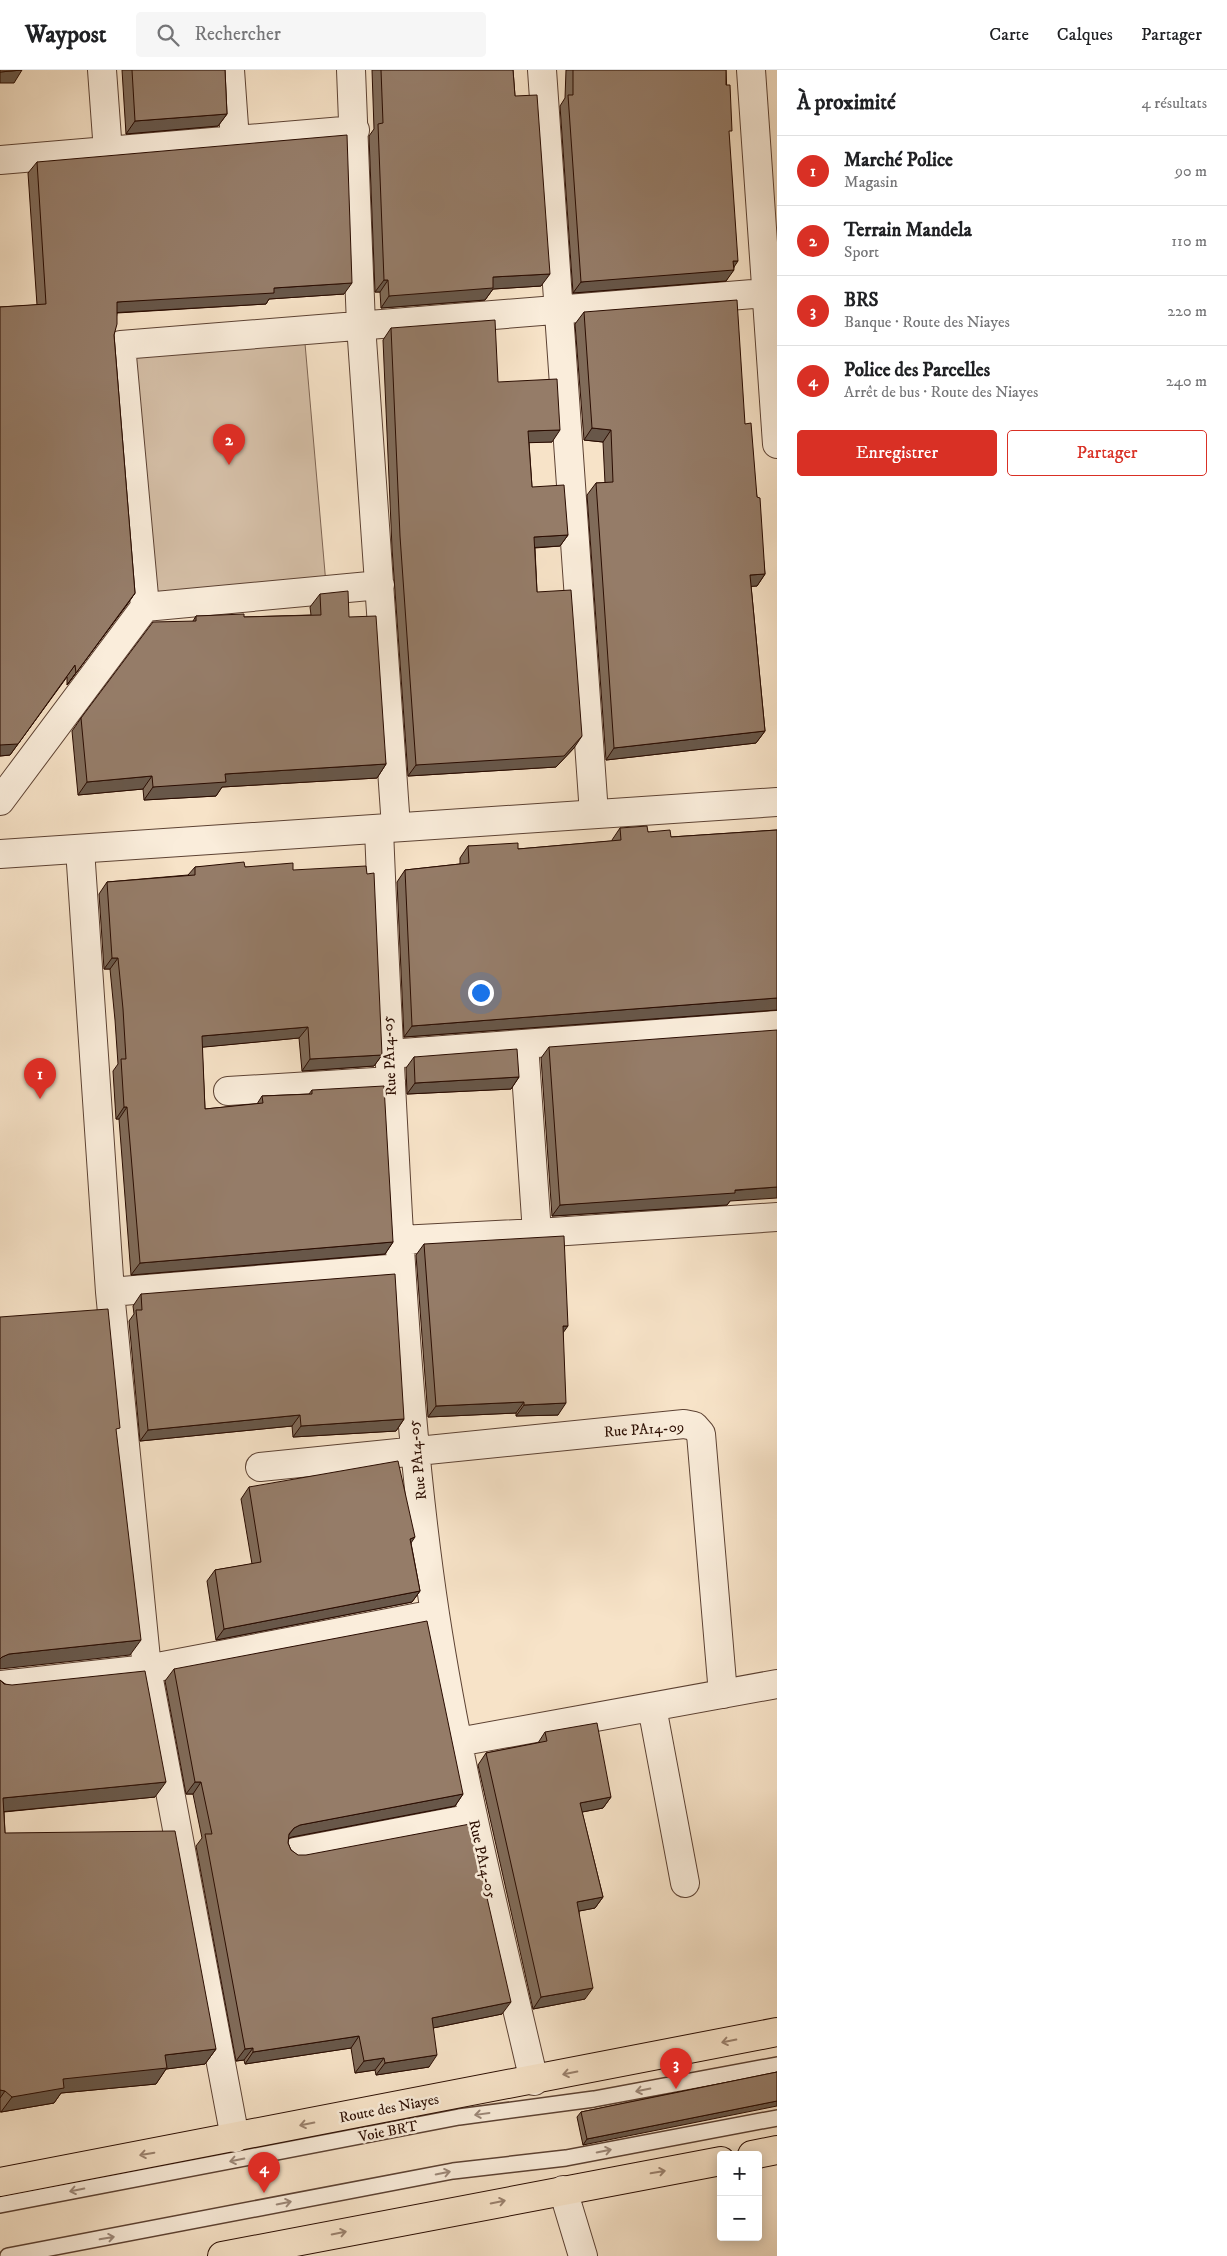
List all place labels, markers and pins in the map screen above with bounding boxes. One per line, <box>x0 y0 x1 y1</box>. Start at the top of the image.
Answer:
pin: 2 <box>213 424 245 465</box>
pin: 1 <box>24 1058 56 1099</box>
pin: 3 <box>660 2048 692 2089</box>
pin: 4 <box>248 2152 280 2193</box>

